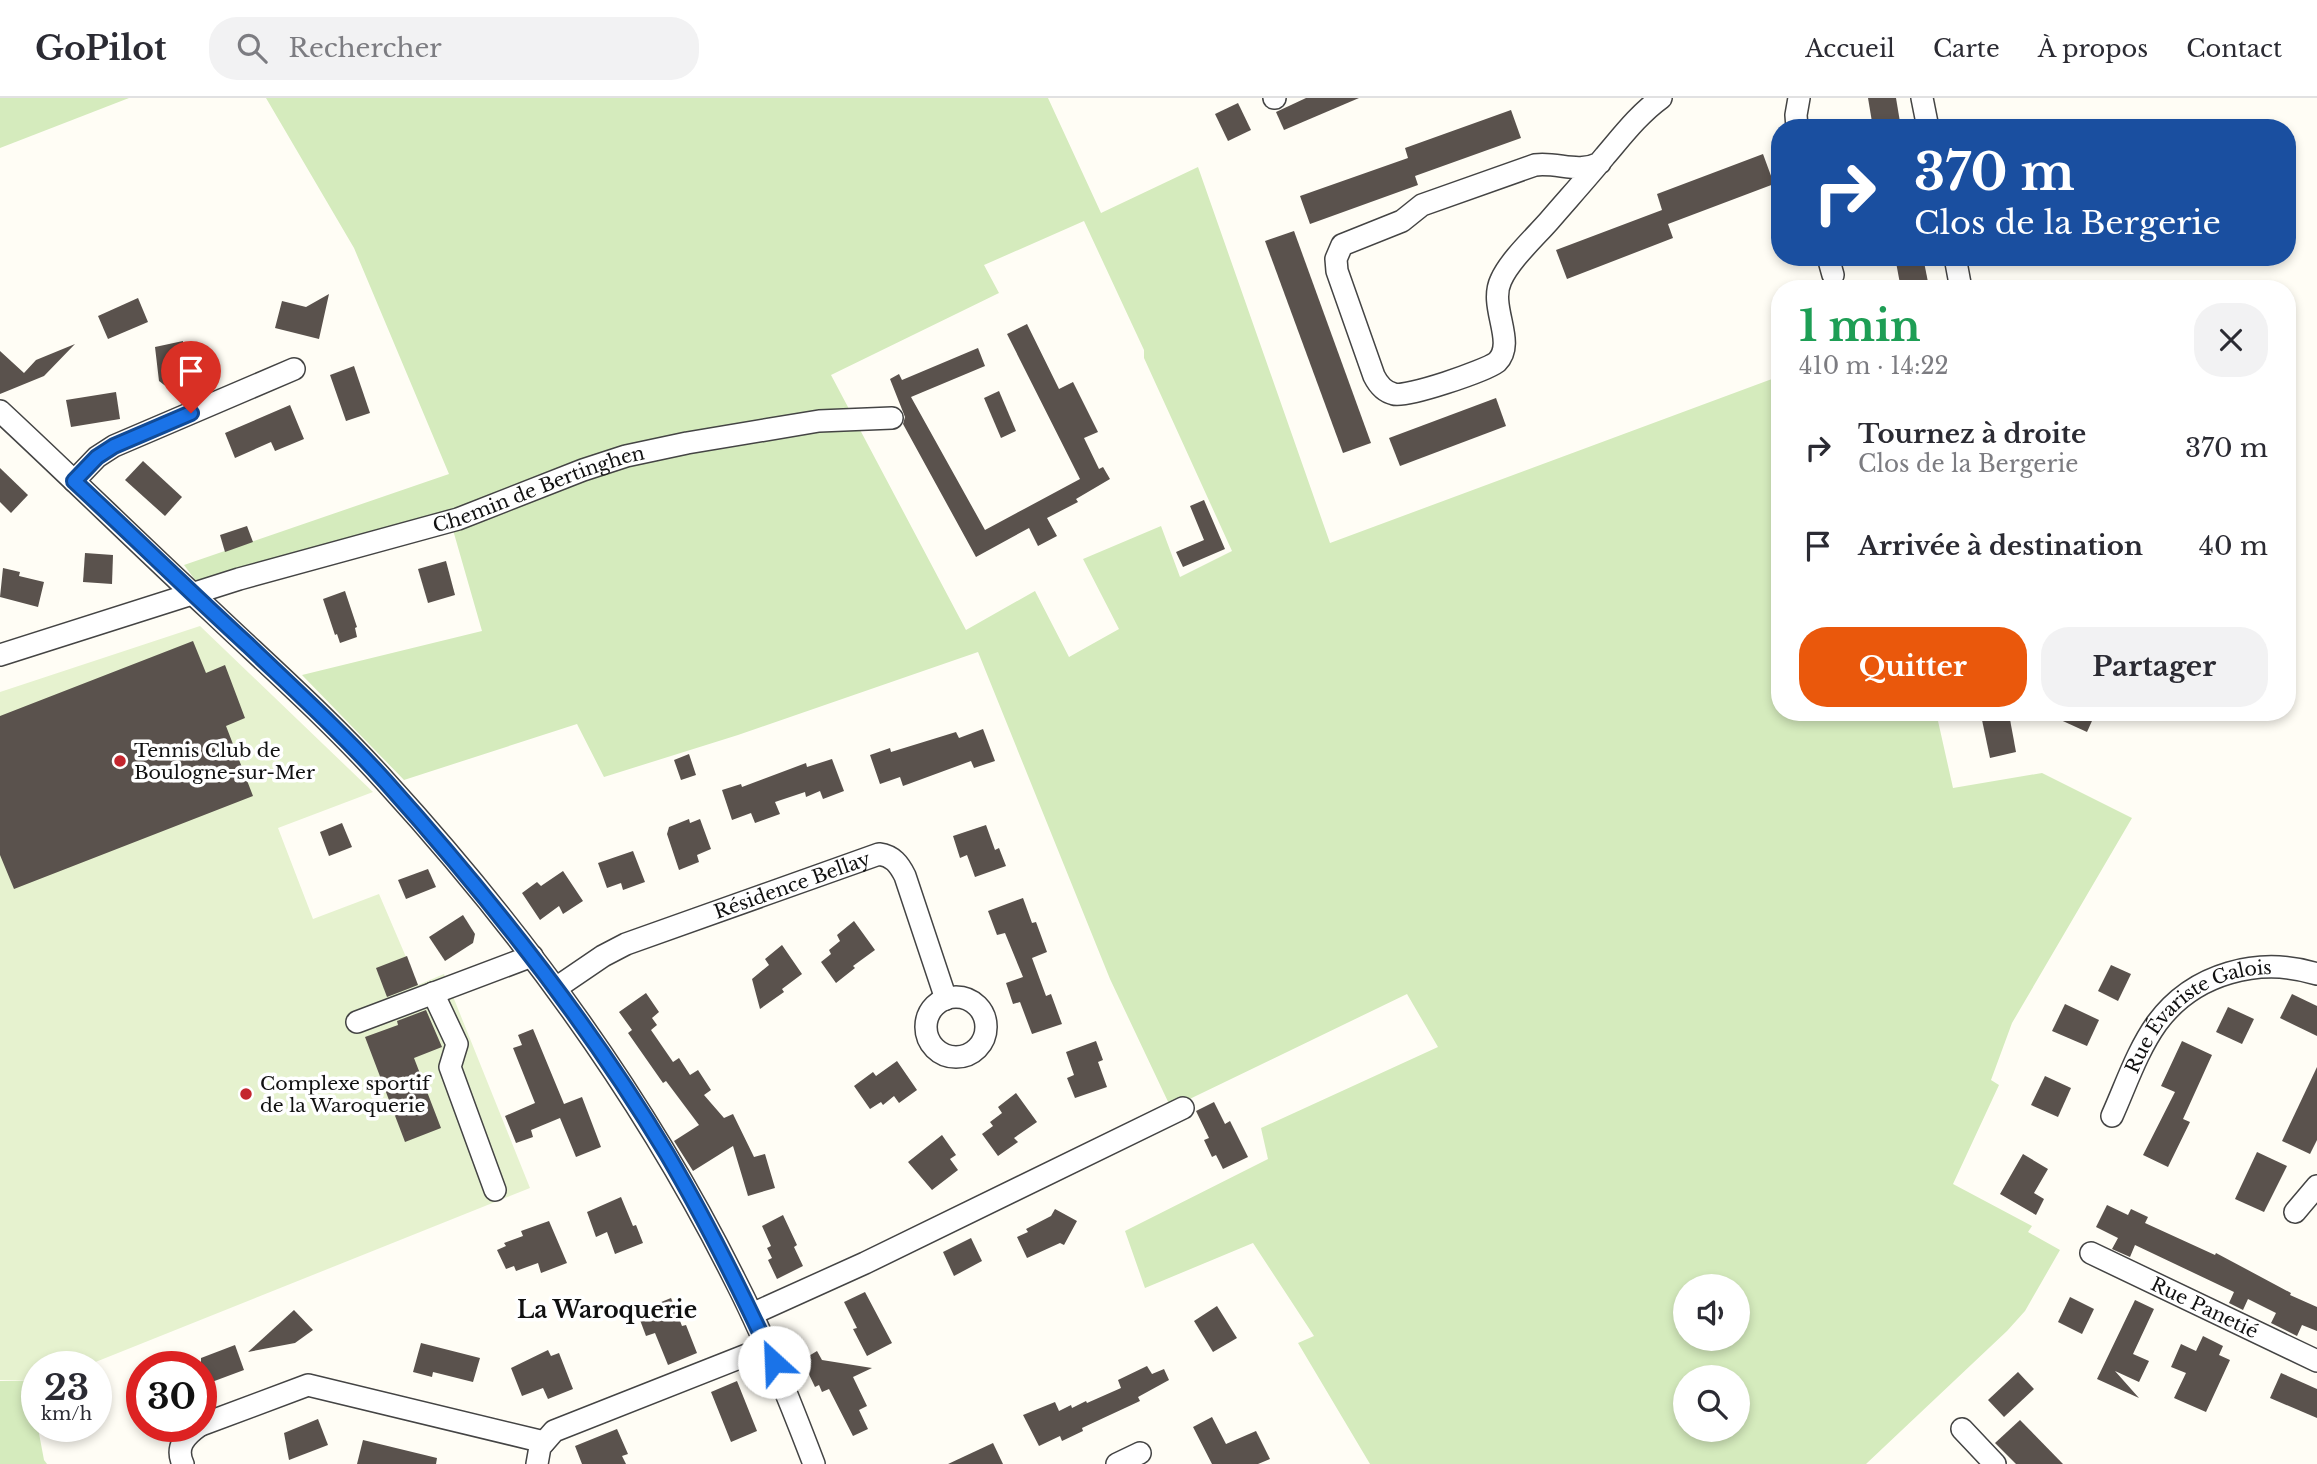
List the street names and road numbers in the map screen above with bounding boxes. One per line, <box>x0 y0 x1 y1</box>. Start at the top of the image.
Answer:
street label: Chemin de Bertinghen <box>430 441 647 537</box>
street label: Résidence Bellay <box>711 847 873 924</box>
street label: Rue Évariste Galois <box>2121 956 2272 1077</box>
street label: Rue Panetié <box>2147 1272 2262 1343</box>

